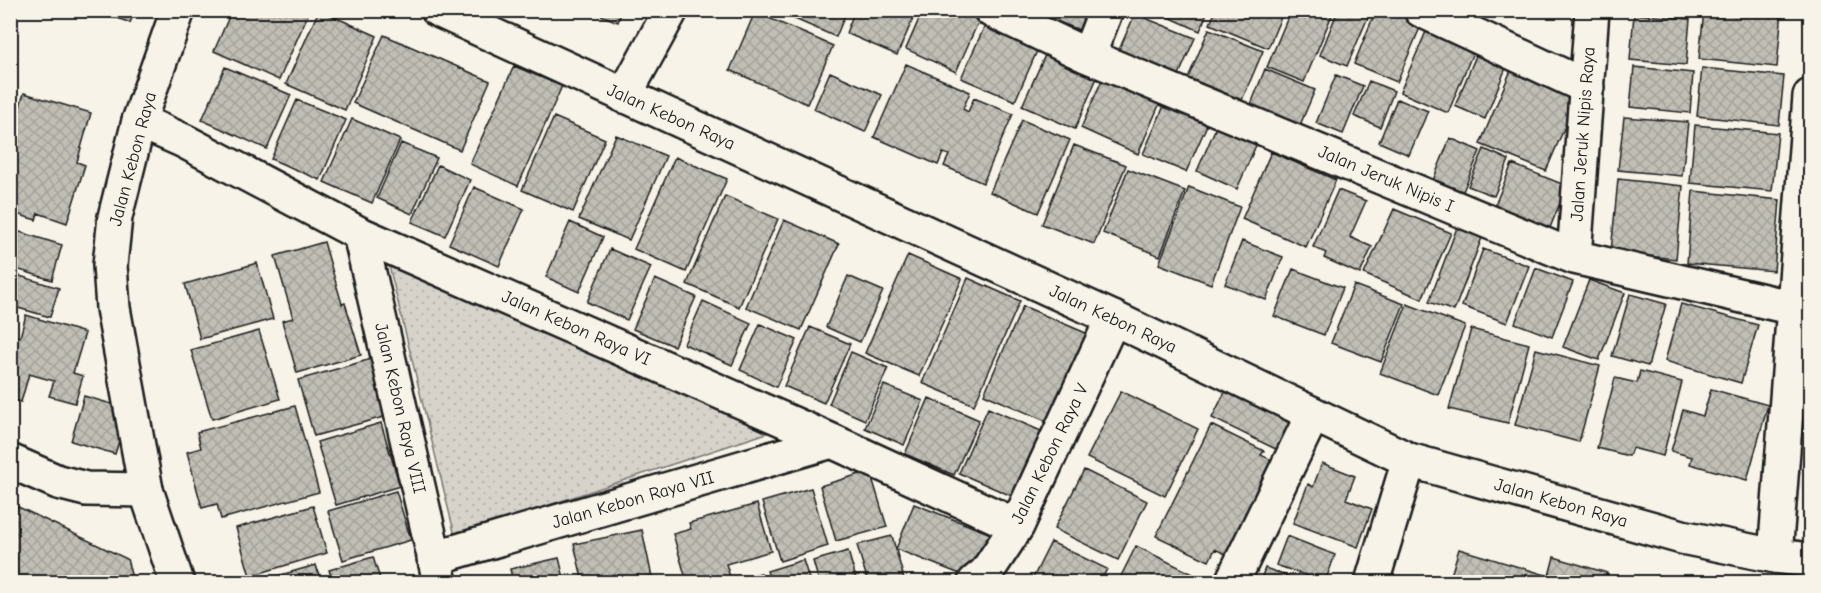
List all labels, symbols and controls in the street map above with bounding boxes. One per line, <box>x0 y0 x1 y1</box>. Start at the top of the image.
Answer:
street label: Jalan Jeruk Nipis Raya <box>1566 46 1600 222</box>
street label: Jalan Kebon Raya <box>604 79 738 155</box>
street label: Jalan Kebon Raya <box>105 90 161 228</box>
street label: Jalan Jeruk Nipis I <box>1315 141 1457 217</box>
street label: Jalan Kebon Raya <box>1046 280 1180 358</box>
street label: Jalan Kebon Raya VI <box>498 286 654 370</box>
street label: Jalan Kebon Raya VIII <box>370 321 430 495</box>
street label: Jalan Kebon Raya V <box>1007 380 1093 528</box>
street label: Jalan Kebon Raya VII <box>550 467 716 533</box>
street label: Jalan Kebon Raya <box>1492 474 1630 532</box>

